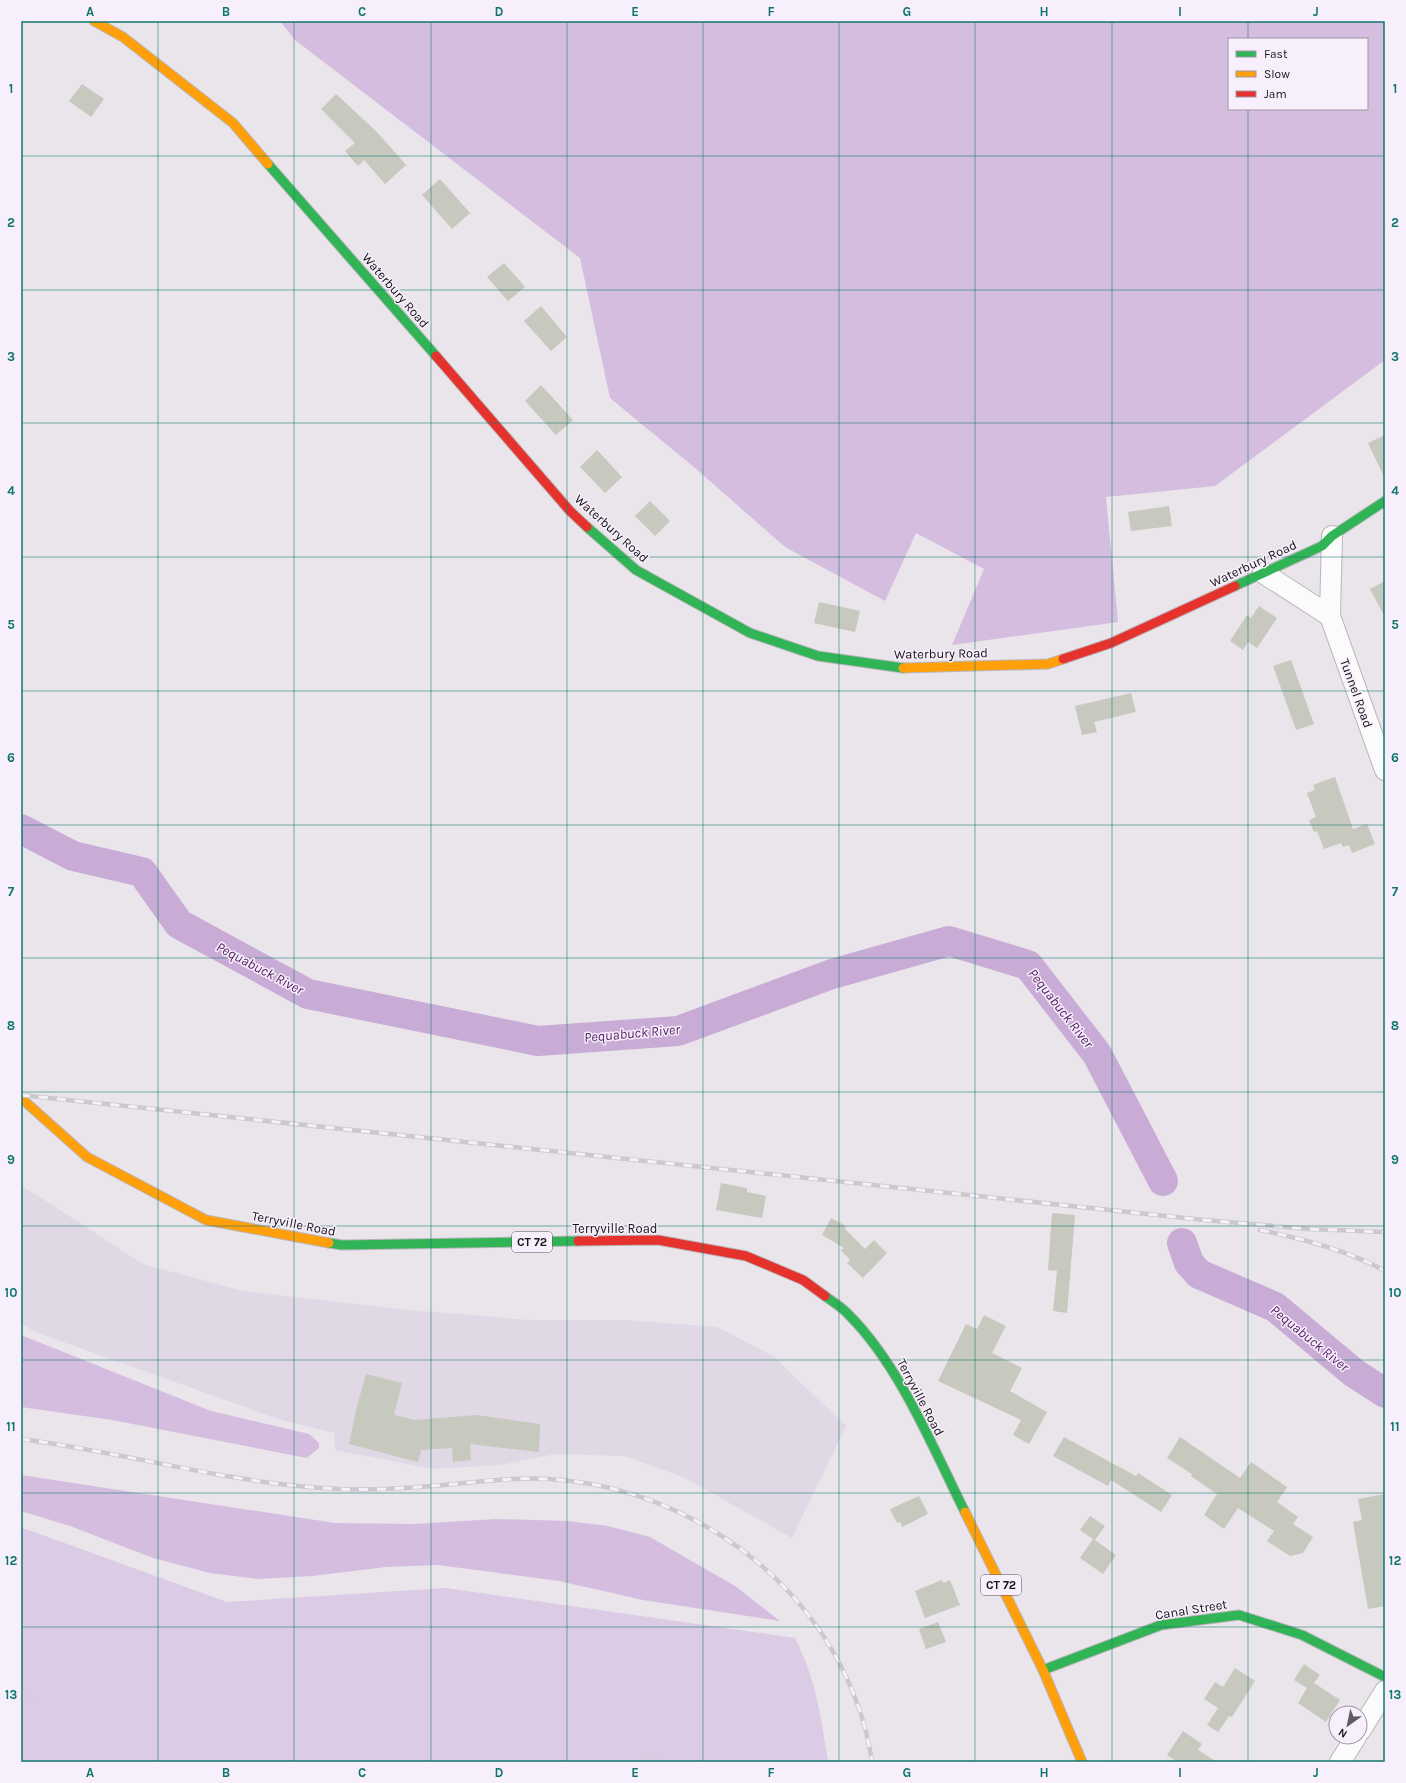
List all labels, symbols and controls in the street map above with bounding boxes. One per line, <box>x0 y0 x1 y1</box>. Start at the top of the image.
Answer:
text: A <box>86 4 94 19</box>
text: B <box>222 4 230 19</box>
text: C <box>358 4 366 19</box>
text: D <box>495 4 504 19</box>
text: E <box>631 4 639 19</box>
text: F <box>767 4 775 19</box>
text: G <box>903 4 911 19</box>
text: H <box>1039 4 1049 19</box>
text: I <box>1178 4 1182 19</box>
text: J <box>1313 4 1319 19</box>
legend <box>1228 38 1368 110</box>
text: Fast <box>1264 47 1288 61</box>
text: Slow <box>1264 67 1290 81</box>
text: 1 <box>9 81 13 96</box>
text: 1 <box>1393 81 1397 96</box>
text: Jam <box>1264 87 1287 101</box>
text: 2 <box>7 215 15 230</box>
text: 2 <box>1391 215 1399 230</box>
street label: Waterbury Road <box>359 250 432 331</box>
text: 3 <box>7 349 15 364</box>
text: 3 <box>1391 349 1399 364</box>
text: 4 <box>7 483 15 498</box>
text: 4 <box>1391 483 1399 498</box>
street label: Waterbury Road <box>572 491 652 565</box>
street label: Waterbury Road <box>1207 537 1299 590</box>
text: 5 <box>7 617 15 632</box>
text: 5 <box>1391 617 1399 632</box>
street label: Waterbury Road <box>894 645 988 662</box>
street label: Tunnel Road <box>1337 657 1376 730</box>
text: 6 <box>7 750 15 765</box>
text: 6 <box>1391 750 1399 765</box>
text: 7 <box>8 884 15 899</box>
text: 7 <box>1392 884 1399 899</box>
water label: Pequabuck River <box>213 938 307 999</box>
water label: Pequabuck River <box>1024 965 1098 1052</box>
text: 8 <box>7 1018 15 1033</box>
text: 8 <box>1391 1018 1399 1033</box>
water label: Pequabuck River <box>583 1021 682 1046</box>
text: 9 <box>7 1152 15 1167</box>
text: 9 <box>1391 1152 1399 1167</box>
street label: Terryville Road <box>251 1208 337 1239</box>
street label: Terryville Road <box>572 1221 658 1236</box>
road number: CT 72 <box>512 1232 552 1252</box>
text: 10 <box>5 1285 17 1300</box>
text: 10 <box>1389 1285 1401 1300</box>
water label: Pequabuck River <box>1267 1302 1353 1376</box>
street label: Terryville Road <box>894 1356 947 1438</box>
text: 11 <box>6 1419 16 1434</box>
text: 11 <box>1390 1419 1400 1434</box>
text: 12 <box>5 1553 17 1568</box>
text: 12 <box>1389 1553 1401 1568</box>
road number: CT 72 <box>981 1575 1021 1595</box>
street label: Canal Street <box>1154 1596 1228 1623</box>
text: 13 <box>5 1687 17 1702</box>
text: 13 <box>1389 1687 1401 1702</box>
north arrow <box>1328 1705 1368 1745</box>
text: N <box>1336 1725 1350 1741</box>
text: A <box>86 1765 94 1780</box>
text: B <box>222 1765 230 1780</box>
text: C <box>358 1765 366 1780</box>
text: D <box>495 1765 504 1780</box>
text: E <box>631 1765 639 1780</box>
text: F <box>767 1765 775 1780</box>
text: G <box>903 1765 911 1780</box>
text: H <box>1039 1765 1049 1780</box>
text: I <box>1178 1765 1182 1780</box>
text: J <box>1313 1765 1319 1780</box>

